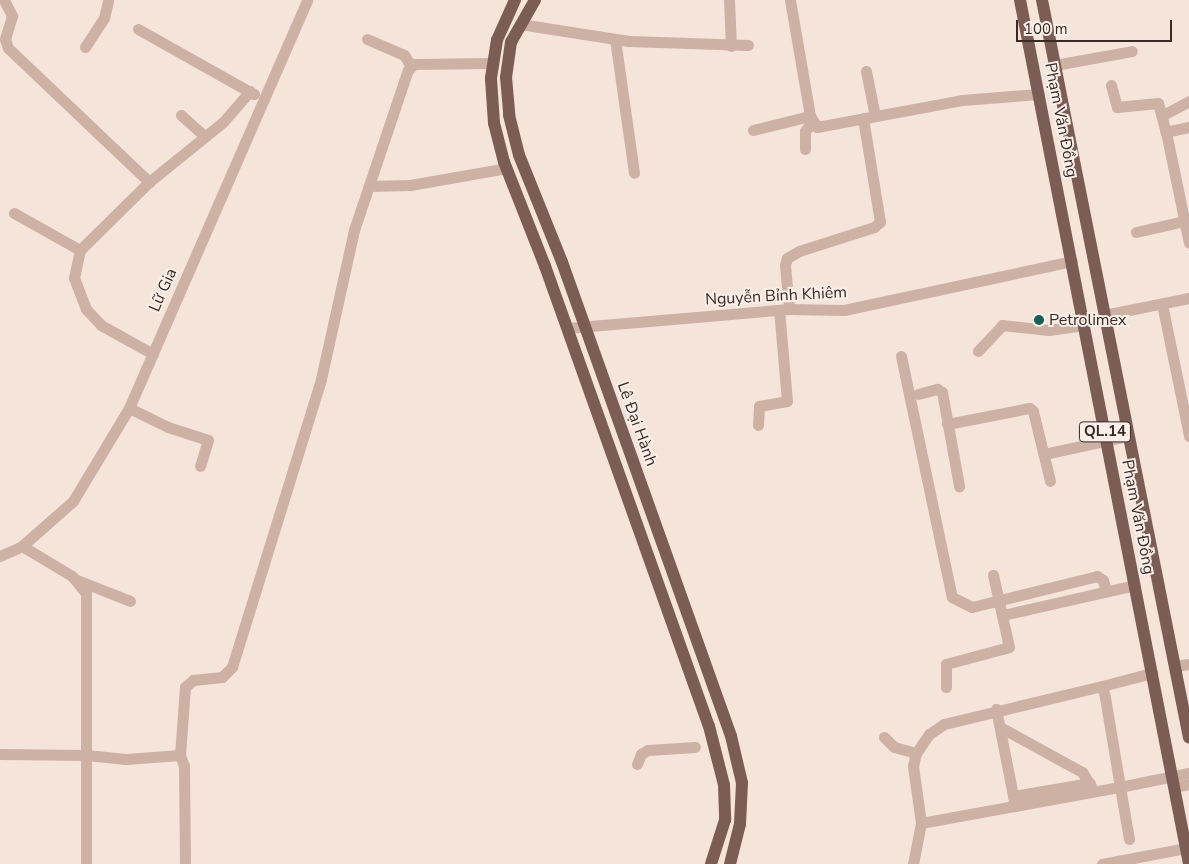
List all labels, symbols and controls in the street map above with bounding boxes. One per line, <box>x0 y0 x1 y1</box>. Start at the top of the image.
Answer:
scale bar <box>1019 10 1175 42</box>
text: 100 m <box>1024 19 1068 39</box>
street label: Phạm Văn Đồng <box>1040 61 1082 179</box>
street label: Lữ Gia <box>145 265 181 315</box>
street label: Nguyễn Bỉnh Khiêm <box>705 283 847 309</box>
place label: Petrolimex <box>1049 310 1126 330</box>
marker: Petrolimex <box>1033 314 1045 326</box>
street label: Lê Đại Hành <box>613 379 661 469</box>
road number: QL.14 <box>1079 420 1131 444</box>
street label: Phạm Văn Đồng <box>1117 458 1159 576</box>

